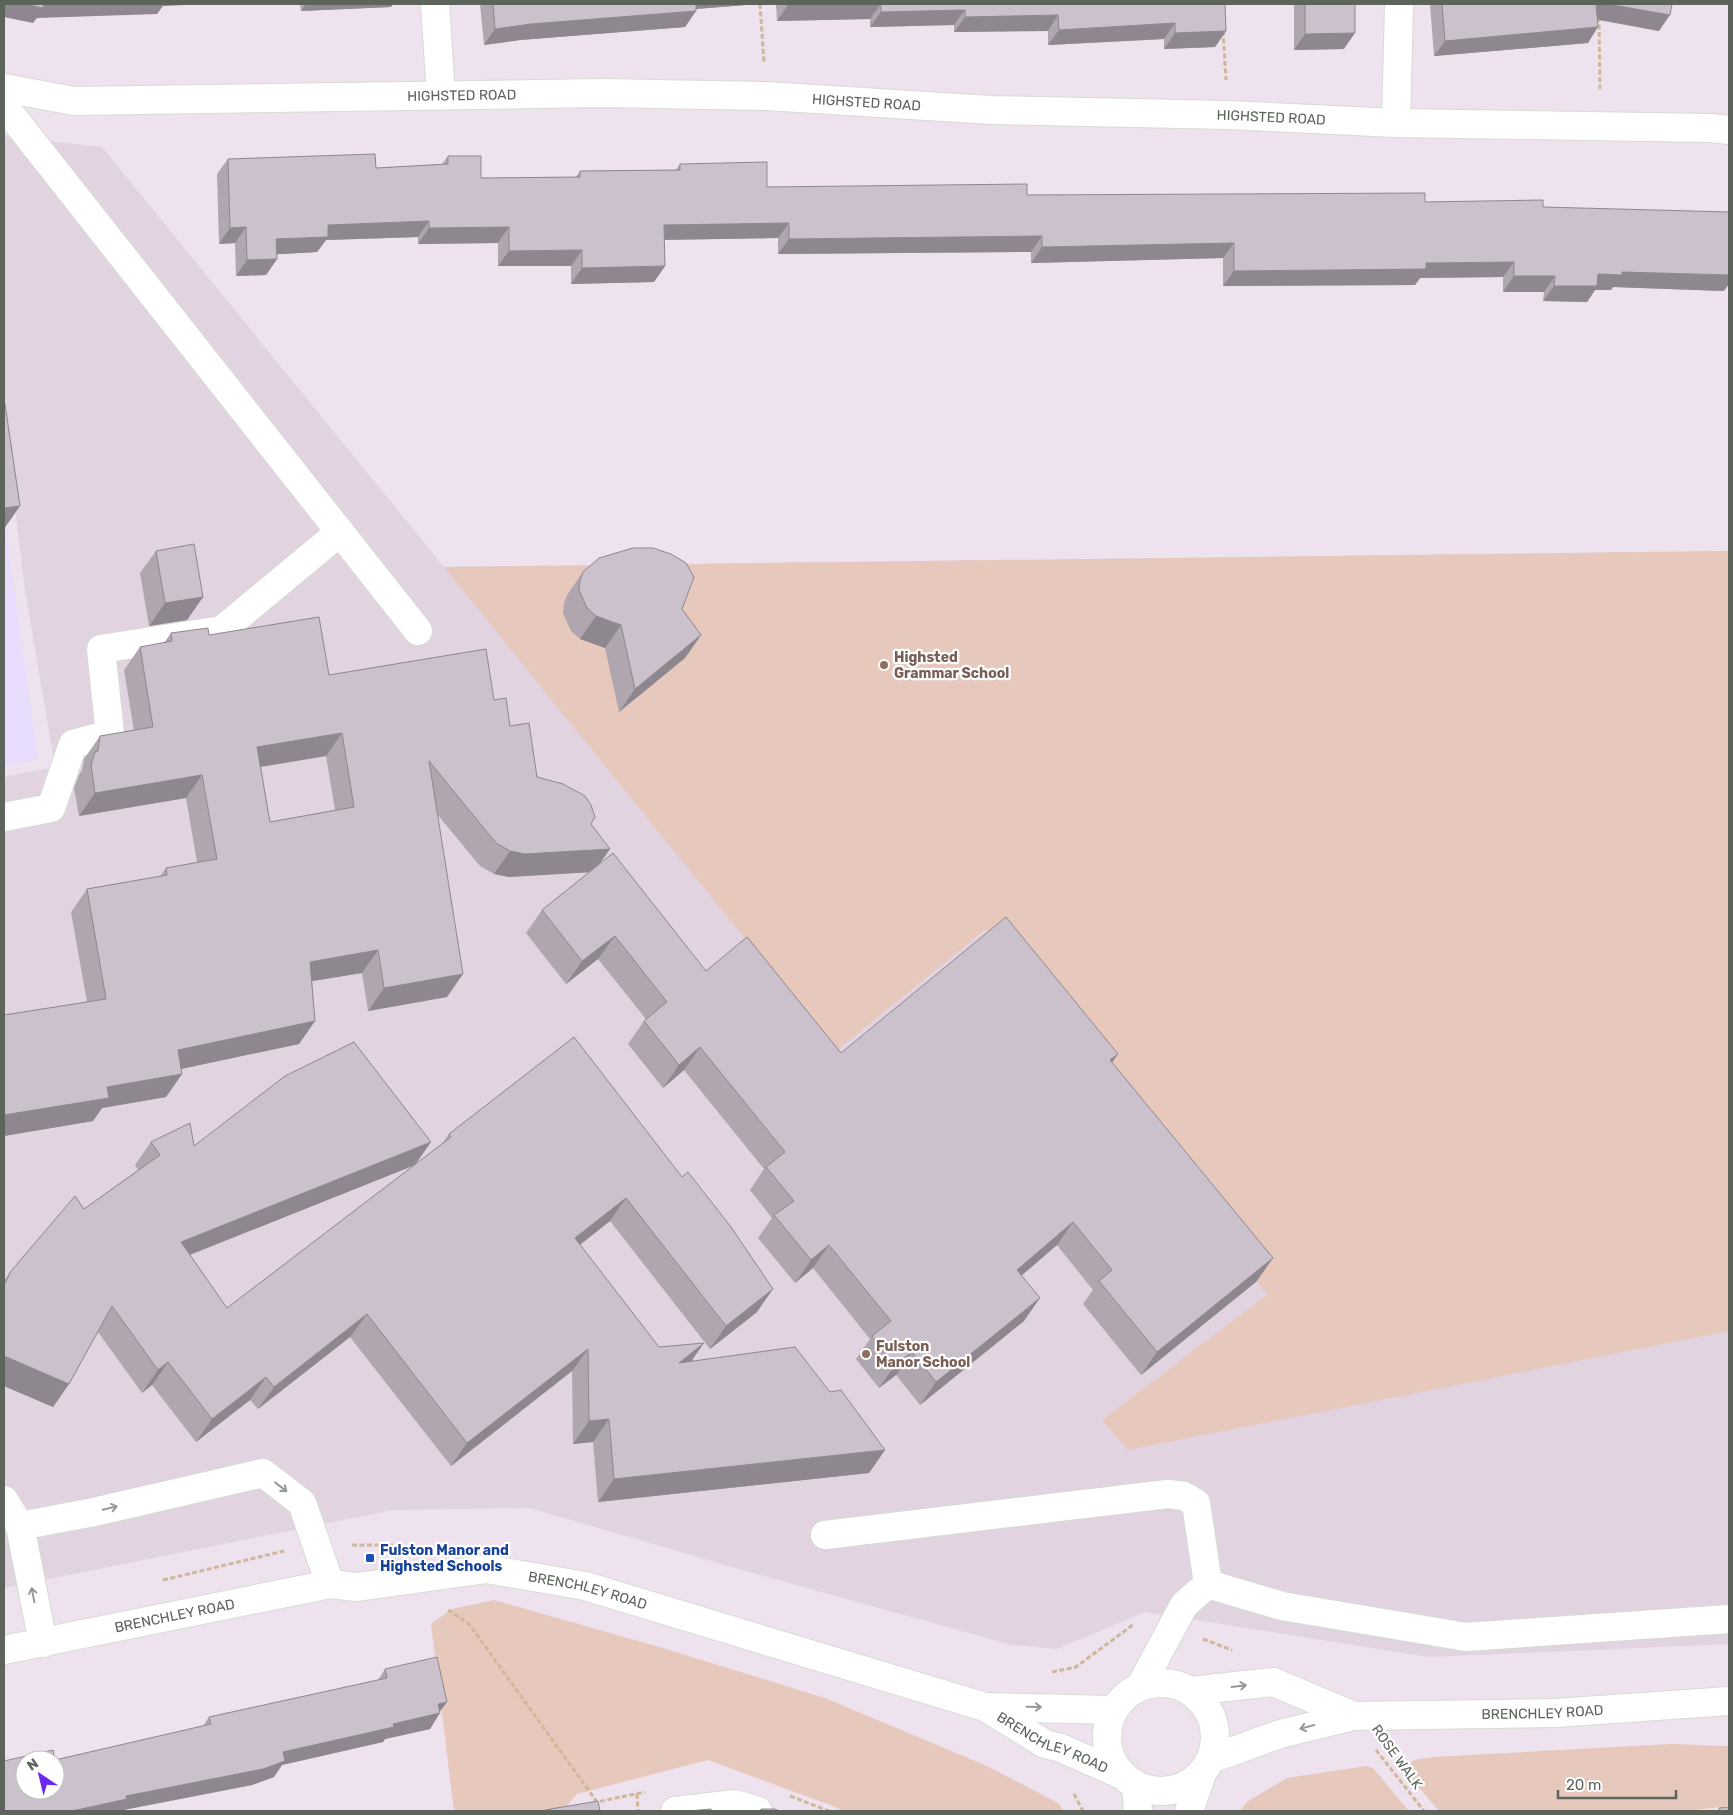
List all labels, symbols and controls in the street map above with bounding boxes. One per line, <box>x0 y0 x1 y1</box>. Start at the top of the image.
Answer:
street label: HIGHSTED ROAD <box>407 86 516 104</box>
street label: HIGHSTED ROAD <box>812 90 922 114</box>
street label: HIGHSTED ROAD <box>1216 106 1326 128</box>
place label: Highsted Grammar School <box>894 649 1009 682</box>
marker: Highsted Grammar School <box>878 659 890 671</box>
place label: Fulston Manor School <box>876 1338 970 1371</box>
marker: Fulston Manor School <box>860 1348 872 1360</box>
one-way arrow <box>274 1481 287 1492</box>
one-way arrow <box>102 1503 118 1512</box>
place label: Fulston Manor and Highsted Schools <box>380 1542 509 1575</box>
marker: Fulston Manor and Highsted Schools <box>364 1552 376 1564</box>
street label: BRENCHLEY ROAD <box>527 1568 649 1613</box>
one-way arrow <box>28 1588 37 1604</box>
street label: BRENCHLEY ROAD <box>113 1595 236 1636</box>
one-way arrow <box>1231 1681 1247 1691</box>
street label: BRENCHLEY ROAD <box>1481 1701 1604 1723</box>
one-way arrow <box>1025 1703 1041 1712</box>
street label: BRENCHLEY ROAD <box>994 1708 1111 1776</box>
street label: ROSE WALK <box>1368 1721 1426 1793</box>
one-way arrow <box>1299 1722 1315 1732</box>
north arrow <box>15 1750 65 1800</box>
text: N <box>24 1755 42 1775</box>
scale bar <box>1558 1768 1676 1800</box>
text: 20 m <box>1566 1776 1601 1794</box>

